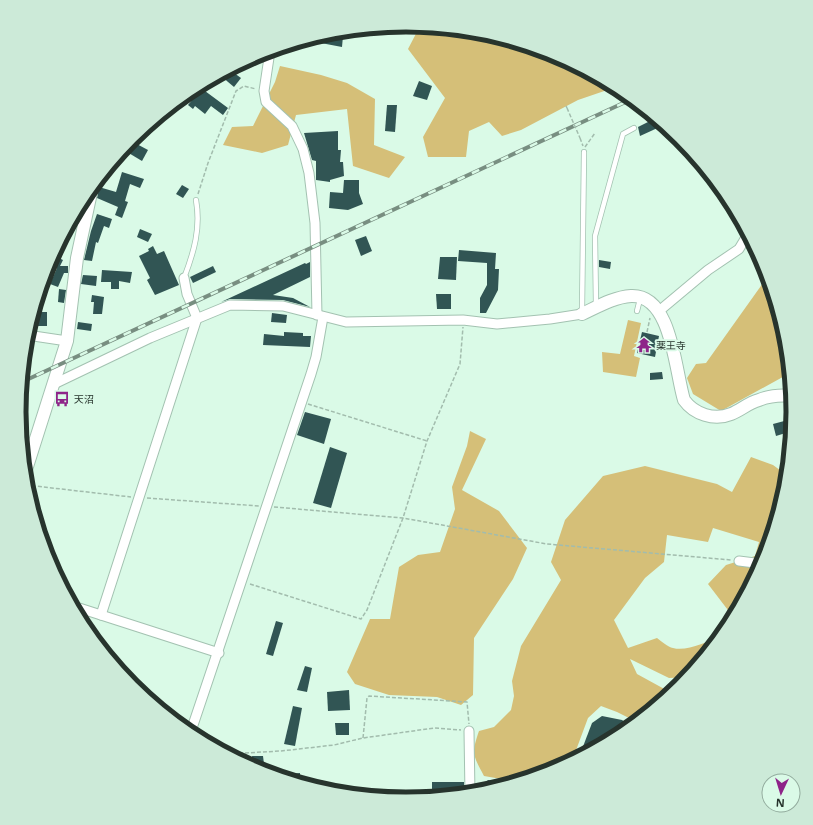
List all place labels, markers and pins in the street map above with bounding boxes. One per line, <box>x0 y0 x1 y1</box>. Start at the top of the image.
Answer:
temple icon: 薬王寺 <box>635 336 653 354</box>
place label: 薬王寺 <box>656 338 686 352</box>
bus stop icon: 天沼 <box>53 390 71 408</box>
place label: 天沼 <box>74 392 94 406</box>

